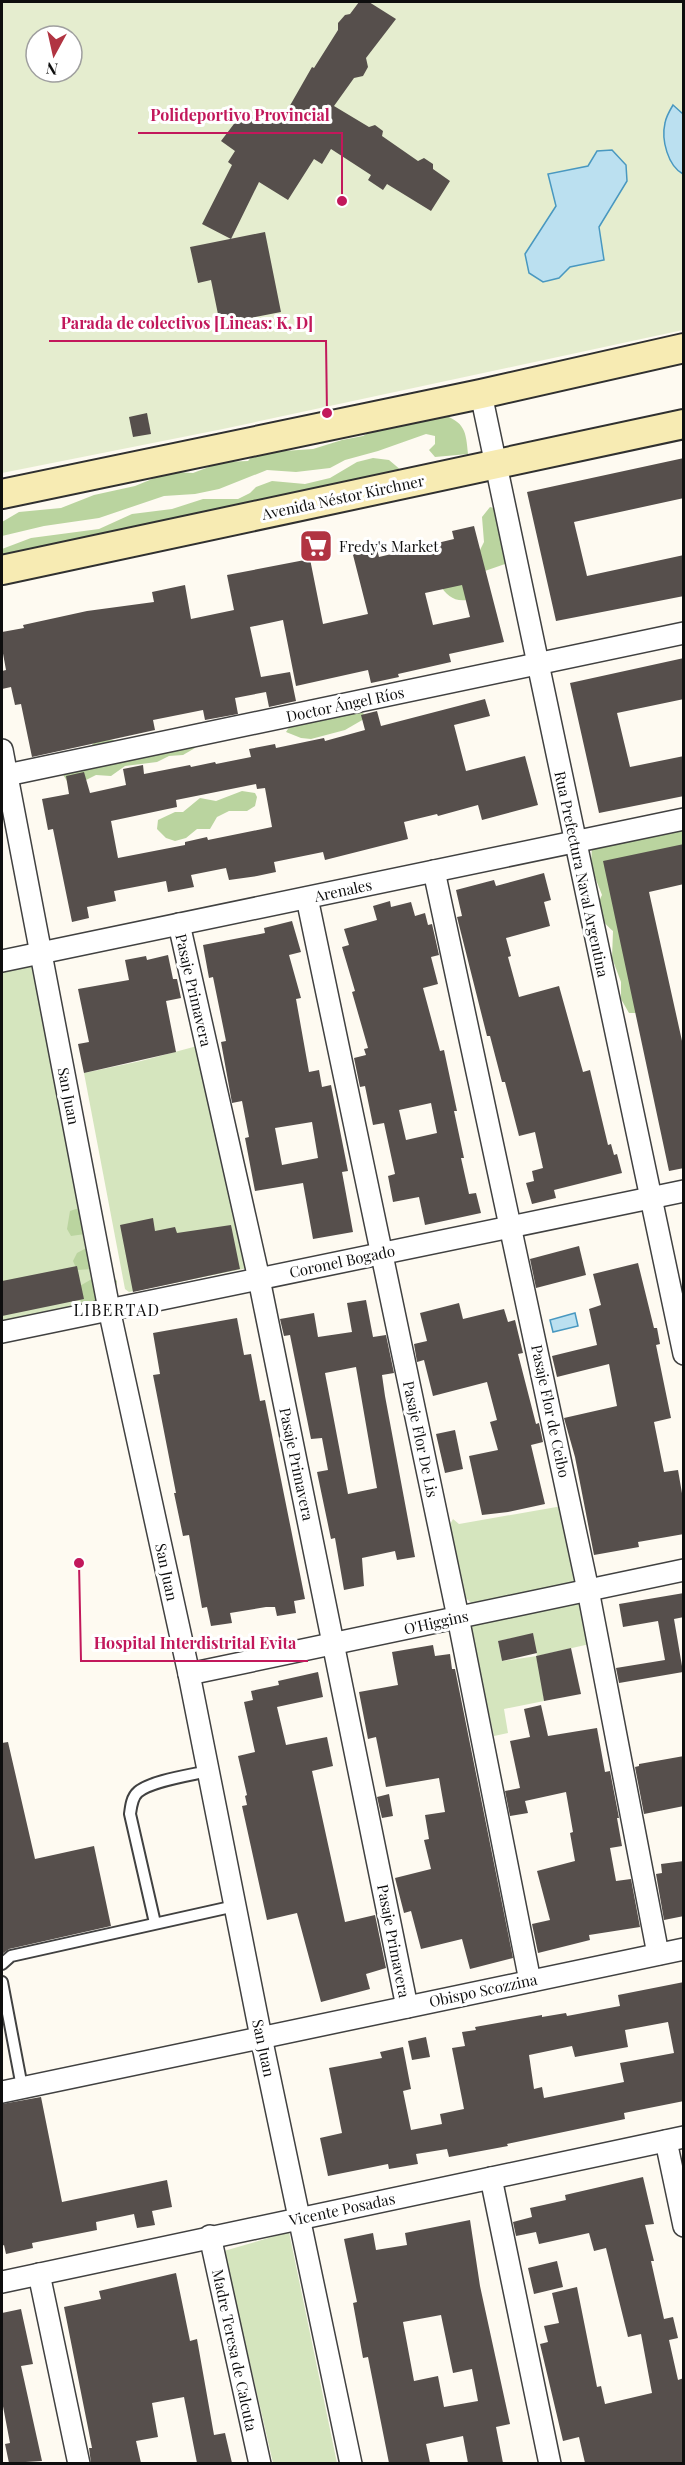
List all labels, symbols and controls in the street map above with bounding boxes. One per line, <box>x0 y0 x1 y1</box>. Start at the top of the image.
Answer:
north arrow <box>24 24 84 84</box>
text: N <box>44 58 59 81</box>
callout: Polideportivo Provincial <box>138 99 342 133</box>
text: Polideportivo Provincial <box>150 104 330 125</box>
callout: Parada de colectivos [Lineas: K, D] <box>49 307 326 341</box>
text: Parada de colectivos [Lineas: K, D] <box>61 312 313 333</box>
street label: Avenida Néstor Kirchner <box>259 470 426 524</box>
supermarket icon: Fredy's Market <box>298 528 334 564</box>
place label: Fredy's Market <box>339 536 439 556</box>
street label: Doctor Ángel Ríos <box>284 682 406 726</box>
street label: Rua Prefectura Naval Argentina <box>550 769 614 979</box>
street label: Arenales <box>311 874 374 906</box>
street label: Pasaje Primavera <box>171 932 217 1049</box>
street label: San Juan <box>54 1066 84 1126</box>
street label: Coronel Bogado <box>287 1240 397 1282</box>
district label: LIBERTAD <box>73 1299 161 1320</box>
street label: Pasaje Flor de Ceibo <box>527 1343 575 1479</box>
street label: Pasaje Flor De Lis <box>399 1379 443 1499</box>
street label: Pasaje Primavera <box>275 1406 319 1523</box>
street label: San Juan <box>151 1542 183 1603</box>
street label: O'Higgins <box>402 1605 470 1639</box>
callout: Hospital Interdistrital Evita <box>81 1627 308 1661</box>
text: Hospital Interdistrital Evita <box>94 1632 297 1653</box>
street label: Pasaje Primavera <box>373 1883 415 2000</box>
street label: Obispo Scozzina <box>427 1969 539 2011</box>
street label: San Juan <box>248 2018 280 2079</box>
street label: Vicente Posadas <box>286 2188 397 2230</box>
street label: Madre Teresa de Calcuta <box>208 2267 262 2433</box>

